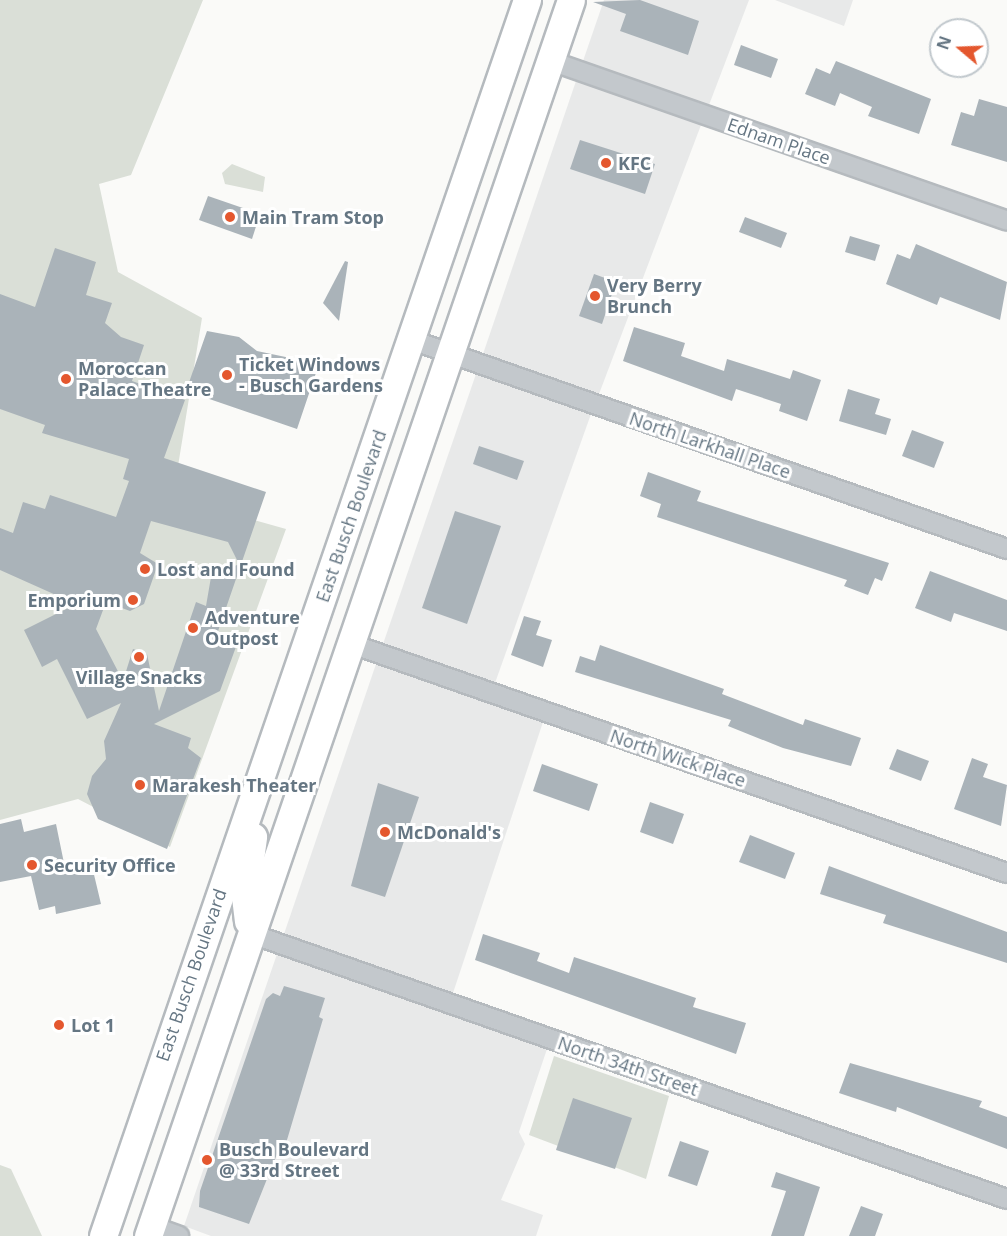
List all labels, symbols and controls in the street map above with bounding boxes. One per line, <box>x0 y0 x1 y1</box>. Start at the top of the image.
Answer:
north arrow <box>929 18 989 78</box>
text: N <box>931 33 956 53</box>
street label: Ednam Place <box>725 113 833 169</box>
place label: KFC <box>618 152 651 174</box>
marker: KFC <box>599 156 613 170</box>
place label: Main Tram Stop <box>242 206 384 228</box>
marker: Main Tram Stop <box>223 210 237 224</box>
place label: Very Berry Brunch <box>607 275 702 318</box>
marker: Very Berry Brunch <box>588 289 602 303</box>
place label: Ticket Windows - Busch Gardens <box>239 354 383 397</box>
place label: Moroccan Palace Theatre <box>78 358 211 400</box>
marker: Ticket Windows - Busch Gardens <box>220 368 234 382</box>
marker: Moroccan Palace Theatre <box>59 372 73 386</box>
street label: North Larkhall Place <box>627 407 793 483</box>
street label: East Busch Boulevard <box>311 427 391 605</box>
place label: Lost and Found <box>157 558 295 580</box>
marker: Lost and Found <box>138 562 152 576</box>
place label: Emporium <box>28 589 121 611</box>
marker: Emporium <box>126 593 140 607</box>
place label: Adventure Outpost <box>205 607 300 650</box>
marker: Adventure Outpost <box>186 621 200 635</box>
marker: Village Snacks <box>132 650 146 664</box>
place label: Village Snacks <box>76 666 202 688</box>
street label: North Wick Place <box>607 725 749 791</box>
place label: Marakesh Theater <box>152 774 317 796</box>
marker: Marakesh Theater <box>133 778 147 792</box>
place label: McDonald's <box>397 821 501 843</box>
marker: McDonald's <box>378 825 392 839</box>
place label: Security Office <box>44 854 176 876</box>
marker: Security Office <box>25 858 39 872</box>
street label: East Busch Boulevard <box>151 886 231 1064</box>
place label: Lot 1 <box>71 1014 115 1036</box>
marker: Lot 1 <box>52 1018 66 1032</box>
street label: North 34th Street <box>555 1032 701 1100</box>
place label: Busch Boulevard @ 33rd Street <box>219 1139 370 1182</box>
marker: Busch Boulevard @ 33rd Street <box>200 1153 214 1167</box>

